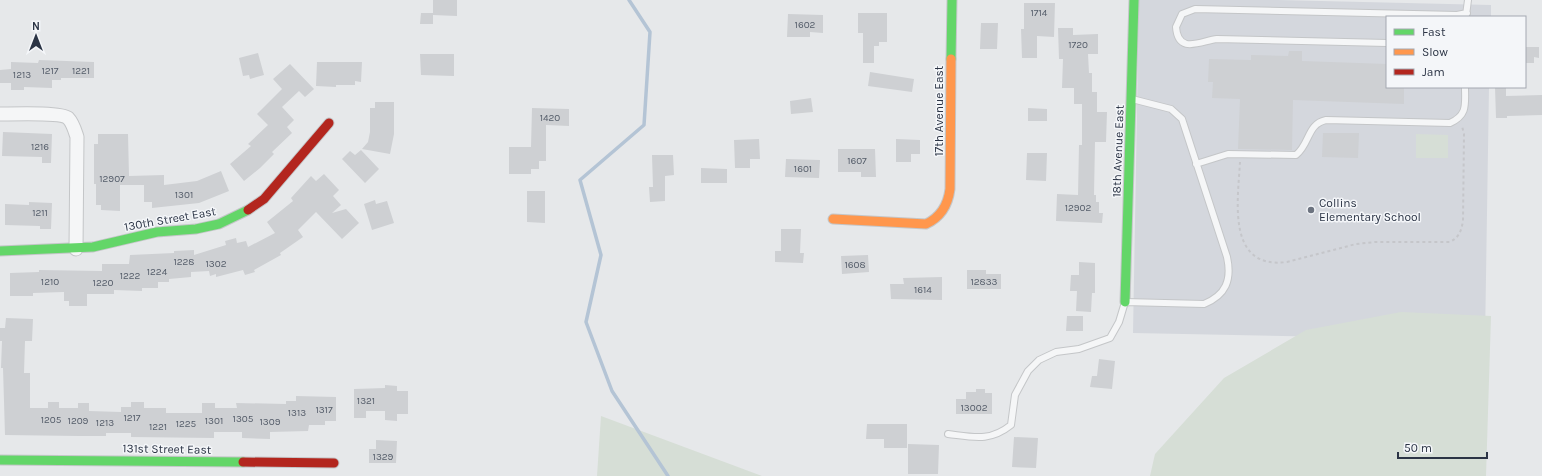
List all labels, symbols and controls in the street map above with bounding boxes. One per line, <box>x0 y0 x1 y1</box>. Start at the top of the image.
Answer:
house number: 1714 <box>1031 7 1048 19</box>
north arrow <box>16 16 56 56</box>
legend <box>1386 16 1526 88</box>
house number: 1602 <box>795 19 816 31</box>
text: N <box>32 20 40 33</box>
text: Fast <box>1422 25 1446 39</box>
house number: 1720 <box>1068 39 1088 51</box>
text: Slow <box>1422 45 1448 59</box>
house number: 1217 <box>41 65 59 77</box>
house number: 1221 <box>72 65 90 77</box>
street label: 17th Avenue East <box>932 65 946 156</box>
text: Jam <box>1422 65 1445 79</box>
house number: 1213 <box>13 69 31 81</box>
street label: 18th Avenue East <box>1109 104 1127 197</box>
house number: 1420 <box>540 112 560 124</box>
house number: 1216 <box>31 141 49 153</box>
house number: 1607 <box>847 155 867 167</box>
house number: 1601 <box>794 163 812 175</box>
house number: 12907 <box>99 173 125 185</box>
house number: 1301 <box>175 189 193 201</box>
place label: Collins Elementary School <box>1319 196 1421 224</box>
house number: 12902 <box>1065 202 1092 214</box>
street label: 130th Street East <box>123 204 217 234</box>
marker: Collins Elementary School <box>1306 205 1316 215</box>
house number: 1211 <box>32 207 48 219</box>
house number: 1228 <box>173 256 195 268</box>
house number: 1302 <box>206 258 227 270</box>
house number: 1608 <box>844 259 866 271</box>
house number: 1224 <box>147 266 168 278</box>
house number: 1222 <box>120 270 141 282</box>
house number: 1210 <box>41 276 59 288</box>
house number: 12833 <box>970 276 998 288</box>
house number: 1220 <box>93 277 113 289</box>
house number: 1614 <box>914 284 932 296</box>
house number: 1321 <box>357 395 375 407</box>
house number: 13002 <box>961 402 988 414</box>
house number: 1317 <box>315 404 333 416</box>
house number: 1313 <box>288 407 306 419</box>
house number: 1217 <box>123 412 141 424</box>
house number: 1305 <box>233 413 254 425</box>
house number: 1205 <box>41 414 62 426</box>
house number: 1209 <box>68 415 89 427</box>
house number: 1301 <box>205 415 223 427</box>
house number: 1309 <box>260 416 281 428</box>
house number: 1213 <box>96 417 114 429</box>
house number: 1225 <box>176 418 197 430</box>
house number: 1221 <box>149 421 167 433</box>
scale bar <box>1398 434 1487 460</box>
street label: 131st Street East <box>123 441 212 457</box>
text: 50 m <box>1404 441 1432 455</box>
house number: 1329 <box>373 451 394 463</box>

